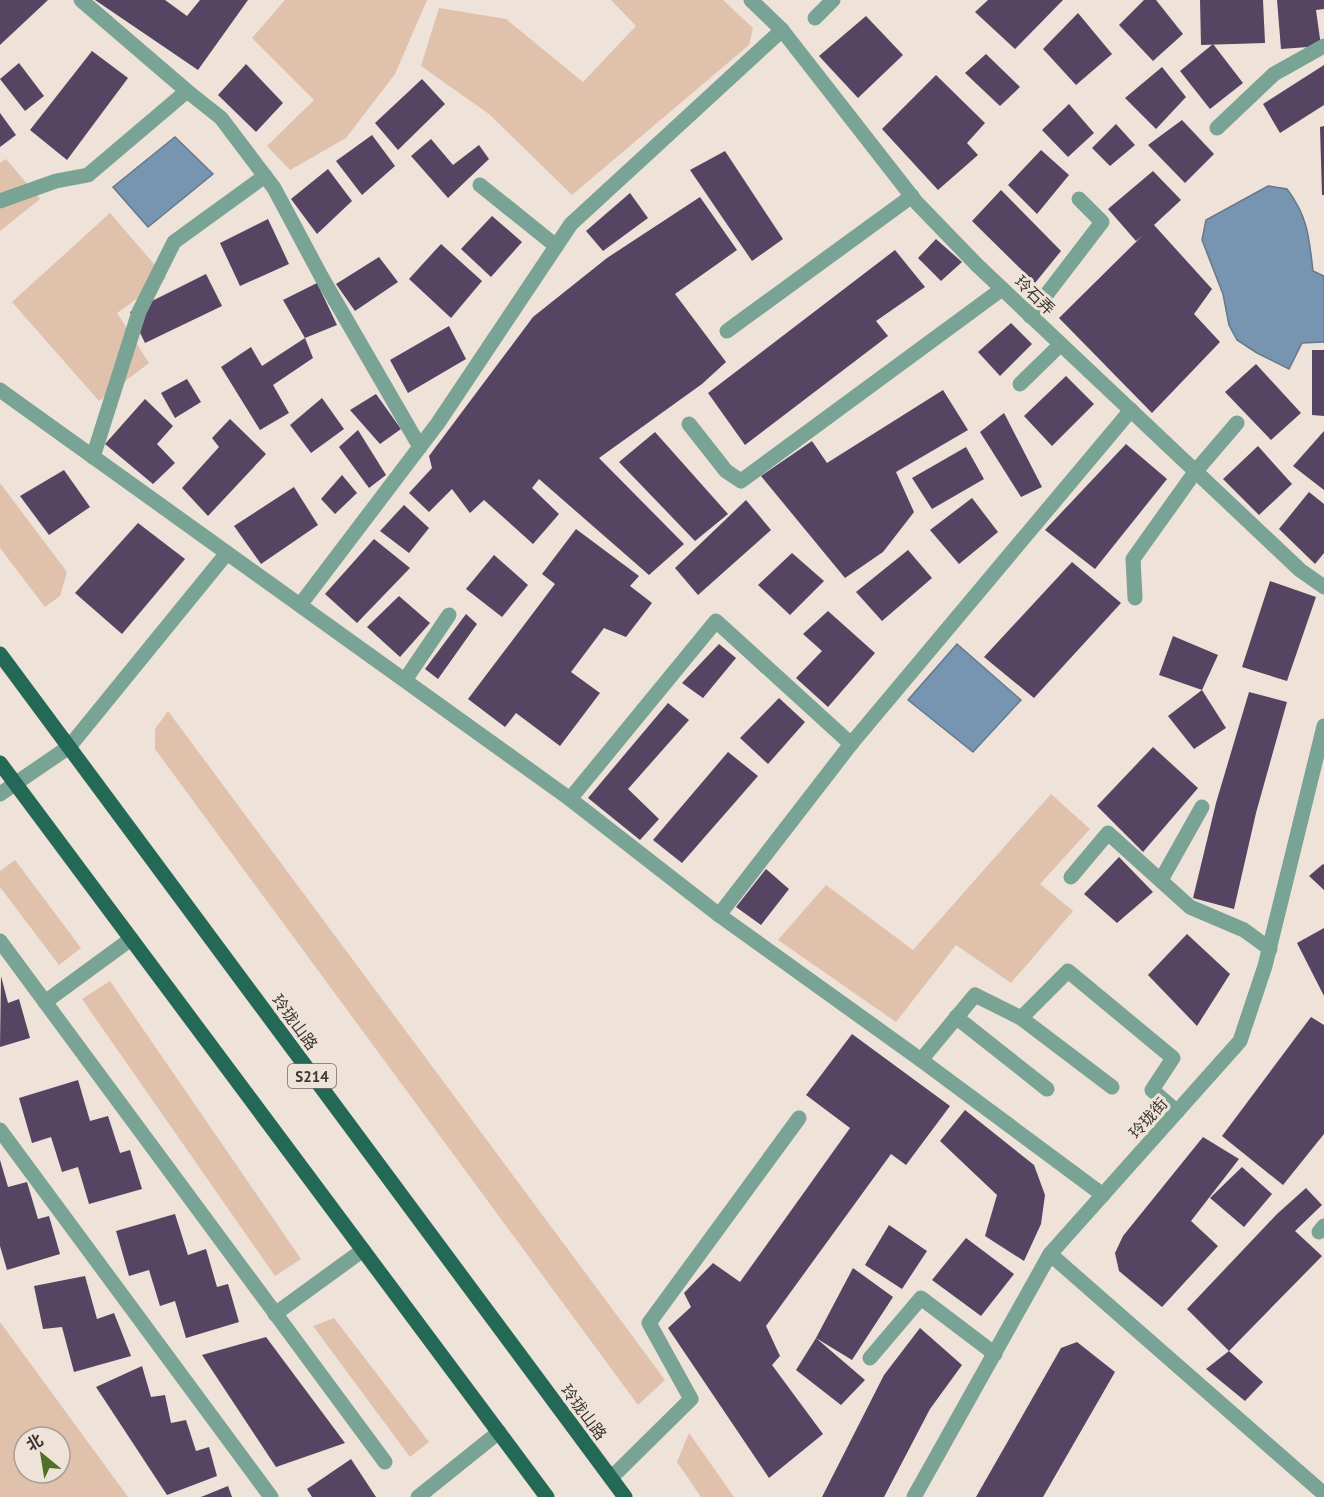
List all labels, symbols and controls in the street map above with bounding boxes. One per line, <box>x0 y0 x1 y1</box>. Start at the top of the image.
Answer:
street label: 玲石弄 <box>1011 271 1059 319</box>
street label: 玲珑山路 <box>268 990 322 1054</box>
road number: S214 <box>288 1064 336 1088</box>
street label: 玲珑街 <box>1125 1093 1171 1143</box>
street label: 玲珑山路 <box>557 1380 611 1444</box>
north arrow <box>12 1425 72 1485</box>
text: 北 <box>23 1429 46 1455</box>

